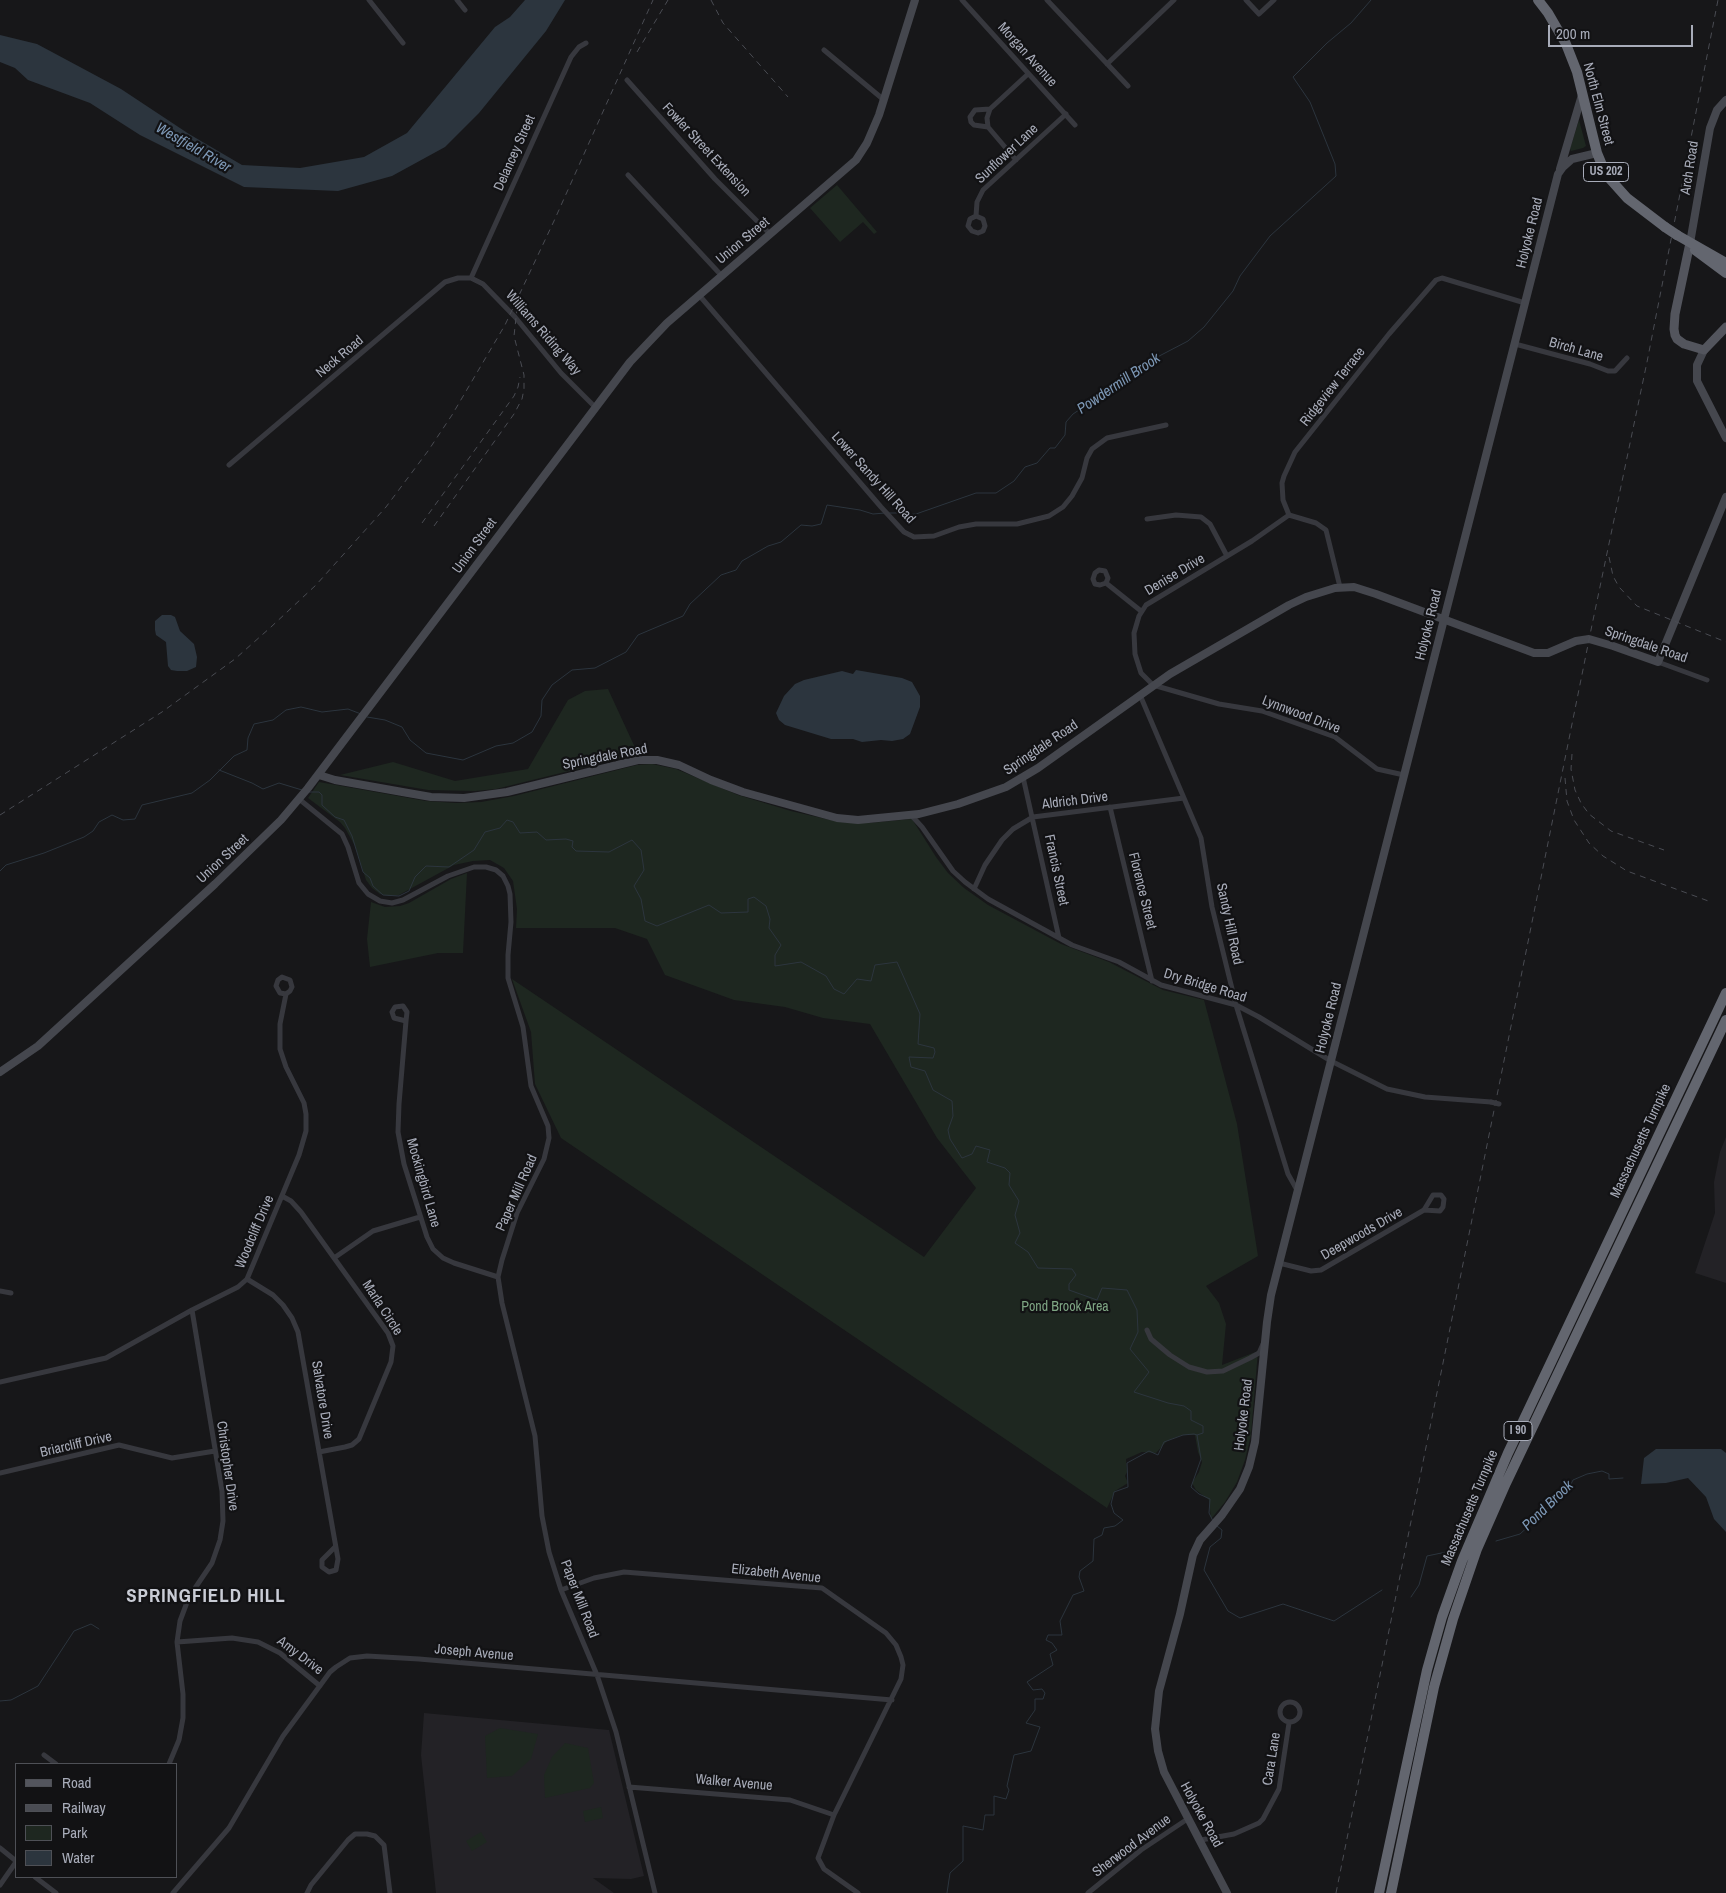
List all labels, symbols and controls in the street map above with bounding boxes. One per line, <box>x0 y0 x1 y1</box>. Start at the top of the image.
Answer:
scale bar <box>1551 15 1696 47</box>
street label: Morgan Avenue <box>994 19 1060 91</box>
text: 200 m <box>1556 23 1590 44</box>
street label: North Elm Street <box>1579 61 1617 147</box>
street label: Fowler Street Extension <box>658 100 754 200</box>
street label: Delancey Street <box>491 112 539 194</box>
water label: Westfield River <box>152 119 234 177</box>
street label: Sunflower Lane <box>972 121 1042 187</box>
street label: Arch Road <box>1677 140 1703 196</box>
road number: US 202 <box>1584 162 1628 182</box>
street label: Holyoke Road <box>1513 196 1547 270</box>
street label: Union Street <box>713 214 773 268</box>
street label: Williams Riding Way <box>502 287 584 379</box>
street label: Neck Road <box>313 332 367 382</box>
street label: Birch Lane <box>1547 334 1605 366</box>
street label: Ridgeview Terrace <box>1297 344 1369 430</box>
water label: Powdermill Brook <box>1074 350 1164 418</box>
street label: Lower Sandy Hill Road <box>827 429 919 527</box>
street label: Union Street <box>449 515 501 577</box>
street label: Denise Drive <box>1142 551 1208 599</box>
street label: Holyoke Road <box>1412 588 1446 662</box>
street label: Springdale Road <box>1603 623 1689 667</box>
street label: Lynnwood Drive <box>1259 692 1343 738</box>
street label: Springdale Road <box>1001 717 1081 779</box>
street label: Springdale Road <box>561 741 649 773</box>
street label: Aldrich Drive <box>1041 789 1109 813</box>
street label: Union Street <box>194 831 252 887</box>
street label: Francis Street <box>1040 833 1072 907</box>
street label: Florence Street <box>1124 851 1160 931</box>
street label: Sandy Hill Road <box>1212 882 1246 966</box>
street label: Dry Bridge Road <box>1162 965 1248 1007</box>
street label: Holyoke Road <box>1312 981 1346 1055</box>
street label: Massachusetts Turnpike <box>1607 1081 1675 1201</box>
street label: Mockingbird Lane <box>402 1137 444 1229</box>
street label: Paper Mill Road <box>493 1152 541 1234</box>
street label: Woodcliff Drive <box>232 1193 278 1271</box>
street label: Deepwoods Drive <box>1318 1204 1406 1264</box>
street label: Marla Circle <box>358 1277 406 1339</box>
park label: Pond Brook Area <box>1021 1299 1109 1315</box>
street label: Salvatore Drive <box>308 1360 336 1440</box>
street label: Holyoke Road <box>1231 1378 1257 1452</box>
street label: Christopher Drive <box>212 1420 242 1512</box>
road number: I 90 <box>1504 1422 1532 1440</box>
street label: Briarcliff Drive <box>38 1429 114 1461</box>
street label: Massachusetts Turnpike <box>1438 1448 1502 1568</box>
water label: Pond Brook <box>1519 1477 1577 1535</box>
street label: Paper Mill Road <box>556 1558 602 1640</box>
street label: Elizabeth Avenue <box>730 1561 822 1587</box>
district label: SPRINGFIELD HILL <box>124 1586 288 1608</box>
street label: Amy Drive <box>274 1633 326 1679</box>
street label: Joseph Avenue <box>434 1641 514 1665</box>
street label: Cara Lane <box>1260 1731 1284 1787</box>
legend <box>15 1763 178 1878</box>
street label: Walker Avenue <box>695 1771 773 1795</box>
text: Road <box>62 1772 91 1793</box>
street label: Holyoke Road <box>1176 1779 1226 1851</box>
text: Railway <box>62 1797 106 1818</box>
street label: Sherwood Avenue <box>1090 1811 1174 1881</box>
text: Park <box>62 1822 87 1843</box>
text: Water <box>62 1847 94 1868</box>

